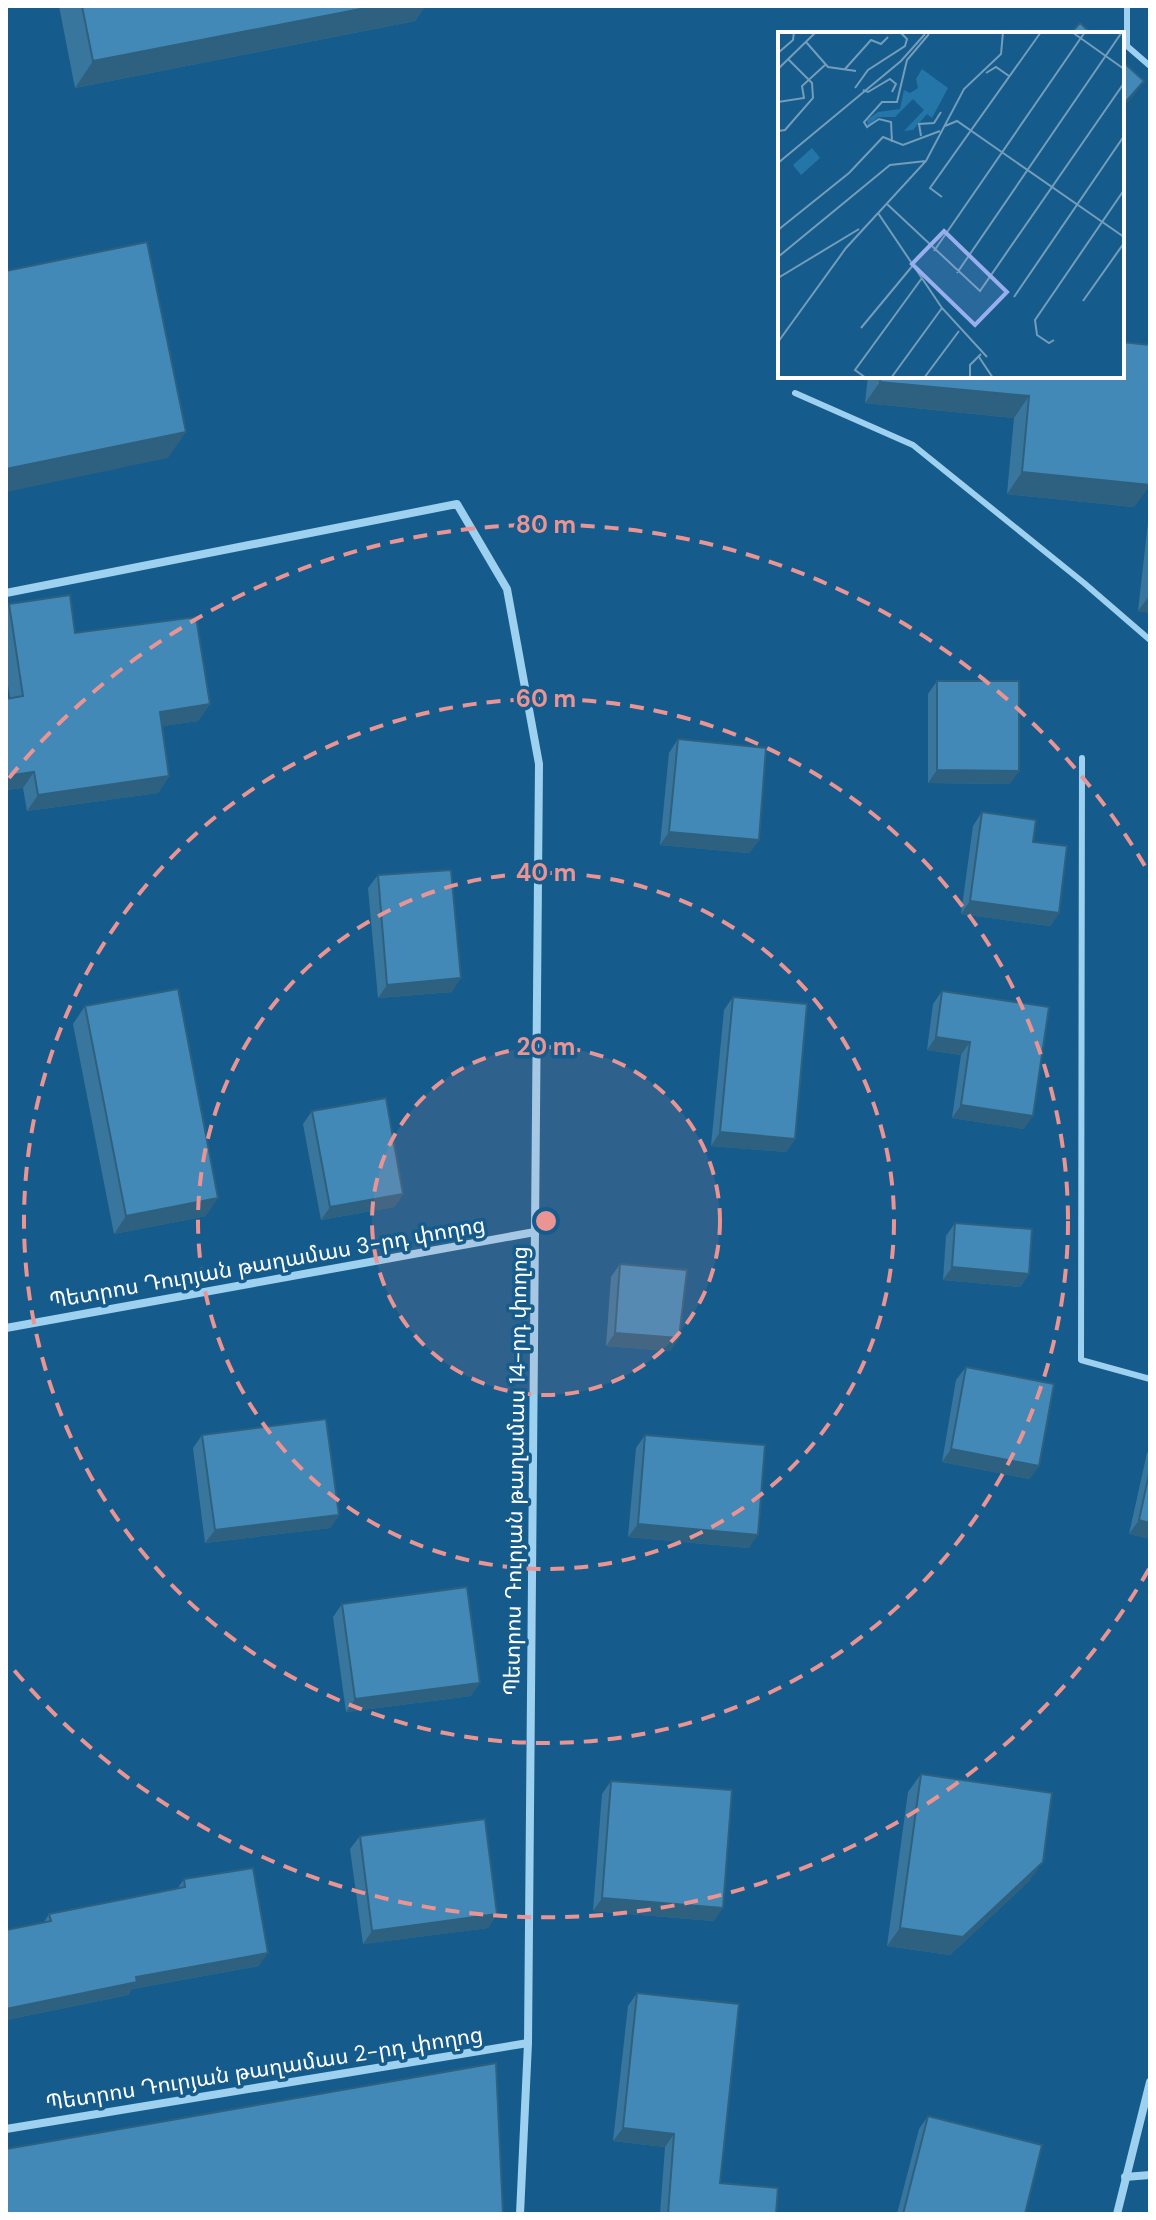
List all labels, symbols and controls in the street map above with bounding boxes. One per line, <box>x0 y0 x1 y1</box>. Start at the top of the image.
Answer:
inset map <box>778 32 1124 378</box>
text: 80 m <box>516 509 576 540</box>
text: 60 m <box>516 683 576 714</box>
text: 40 m <box>516 857 576 888</box>
text: 20 m <box>517 1031 575 1062</box>
centre of rings <box>532 1207 560 1235</box>
street label: Պետրոս Դուրյան թաղամաս 3-րդ փողոց <box>47 1210 488 1315</box>
street label: Պետրոս Դուրյան թաղամաս 14-րդ փողոց <box>497 1246 534 1696</box>
street label: Պետրոս Դուրյան թաղամաս 2-րդ փողոց <box>43 2020 485 2117</box>

